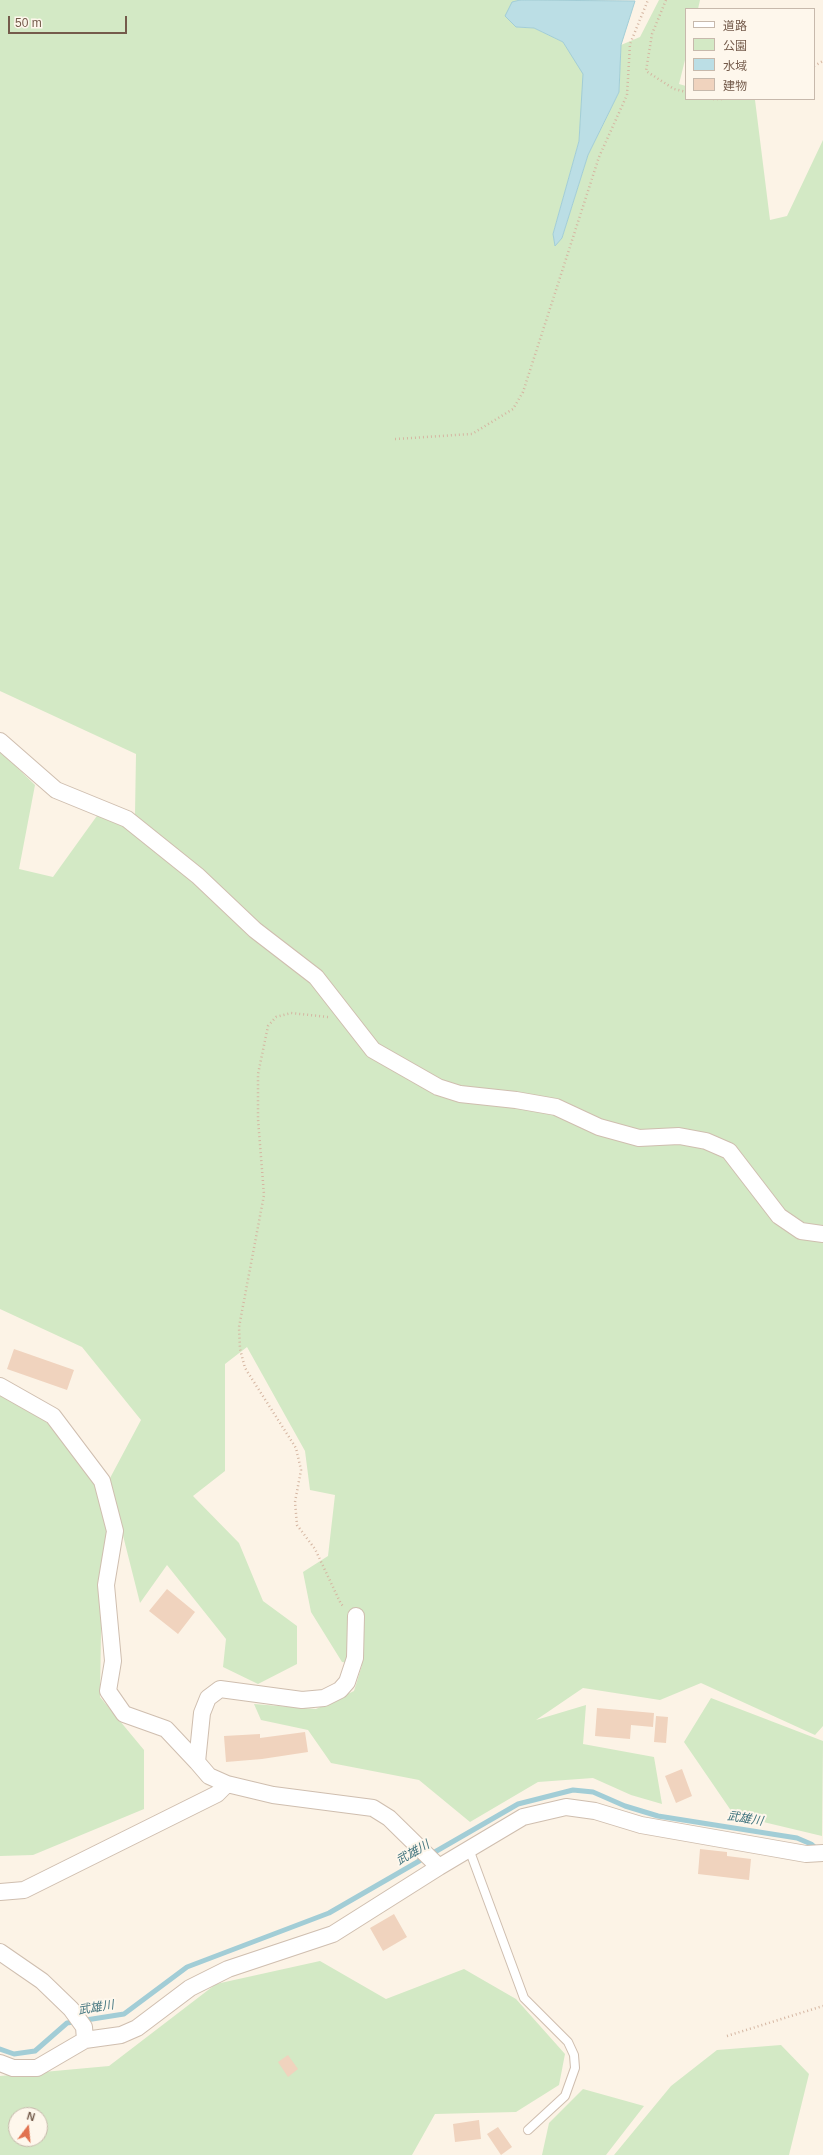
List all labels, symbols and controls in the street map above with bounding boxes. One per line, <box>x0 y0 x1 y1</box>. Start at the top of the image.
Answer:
scale bar <box>10 8 129 34</box>
legend <box>685 8 815 100</box>
text: 50 m <box>15 16 42 30</box>
text: 道路 <box>723 19 747 33</box>
text: 公園 <box>723 39 747 53</box>
text: 水域 <box>723 59 747 73</box>
text: 建物 <box>723 79 747 93</box>
water label: 武雄川 <box>726 1809 764 1829</box>
water label: 武雄川 <box>394 1838 432 1868</box>
water label: 武雄川 <box>77 1998 115 2018</box>
north arrow <box>8 2107 48 2147</box>
text: N <box>26 2110 37 2123</box>

